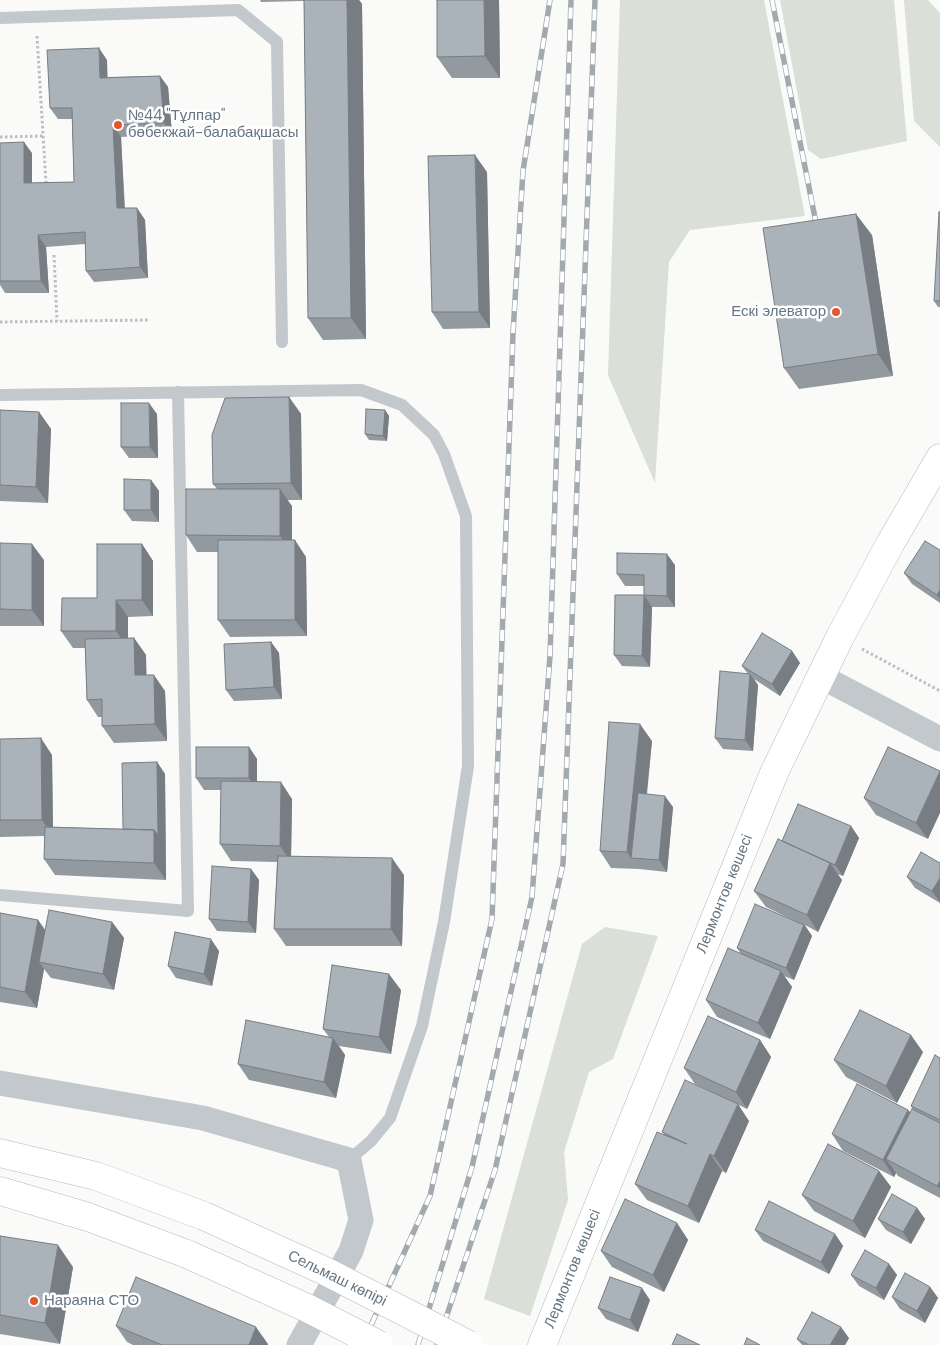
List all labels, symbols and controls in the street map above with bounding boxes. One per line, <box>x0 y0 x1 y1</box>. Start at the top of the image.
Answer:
place label: №44 "Тұлпар" бөбекжай-балабақшасы <box>128 107 299 142</box>
marker: №44 "Тұлпар" бөбекжай-балабақшасы <box>112 119 124 131</box>
place label: Ескі элеватор <box>731 303 826 321</box>
marker: Ескі элеватор <box>830 306 842 318</box>
street label: Лермонтов көшесі <box>693 832 757 956</box>
street label: Лермонтов көшесі <box>541 1207 605 1331</box>
street label: Сельмаш көпірі <box>285 1247 389 1311</box>
place label: Нараяна СТО <box>44 1292 139 1310</box>
marker: Нараяна СТО <box>28 1295 40 1307</box>

